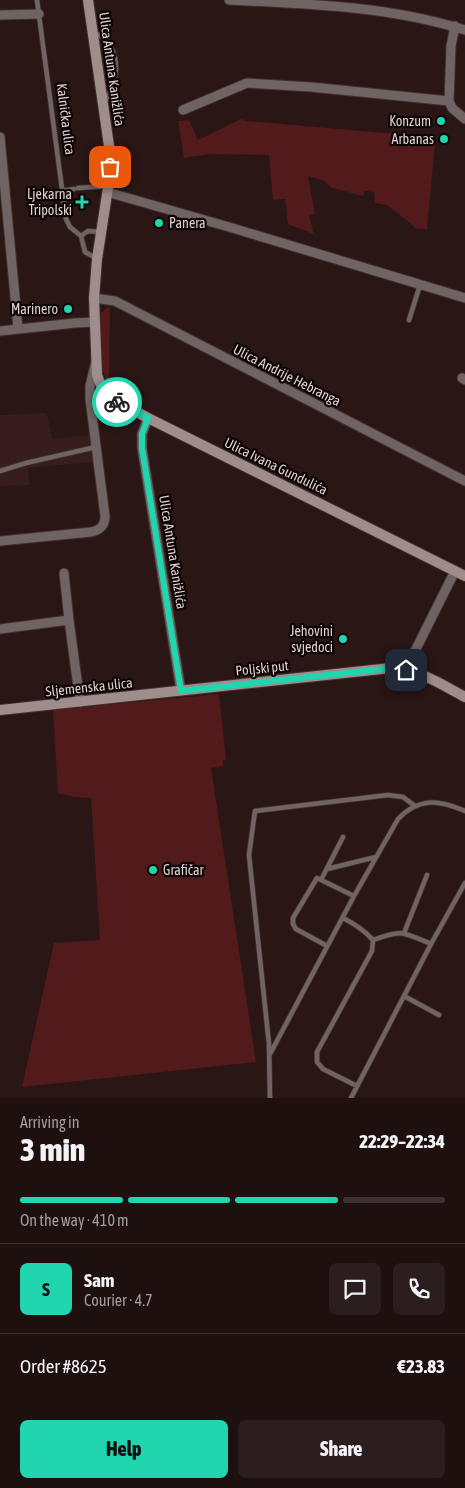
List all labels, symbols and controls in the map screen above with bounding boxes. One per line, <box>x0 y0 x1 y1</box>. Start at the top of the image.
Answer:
street label: Ulica Antuna Kanižlića <box>96 11 128 127</box>
street label: Kalnička ulica <box>54 82 78 156</box>
place label: Konzum <box>389 113 431 129</box>
marker: Konzum <box>435 115 447 127</box>
place label: Arbanas <box>392 131 434 147</box>
marker: Arbanas <box>438 133 450 145</box>
pin <box>89 146 131 188</box>
icon: bag <box>96 153 124 181</box>
place label: Ljekarna Tripolski <box>27 186 72 218</box>
marker: Ljekarna Tripolski <box>76 196 88 208</box>
place label: Panera <box>169 215 206 231</box>
marker: Panera <box>153 217 165 229</box>
place label: Marinero <box>11 301 58 317</box>
marker: Marinero <box>62 303 74 315</box>
street label: Ulica Andrije Hebranga <box>231 341 343 409</box>
courier <box>92 377 142 427</box>
icon: bike <box>103 388 131 416</box>
street label: Ulica Ivana Gundulića <box>222 434 330 498</box>
street label: Ulica Antuna Kanižlića <box>156 494 190 610</box>
place label: Jehovini svjedoci <box>290 623 333 655</box>
marker: Jehovini svjedoci <box>337 633 349 645</box>
pin <box>385 649 427 691</box>
icon: home <box>392 656 420 684</box>
street label: Poljski put <box>235 657 289 679</box>
street label: Sljemenska ulica <box>45 674 133 700</box>
place label: Grafičar <box>163 862 205 878</box>
marker: Grafičar <box>147 864 159 876</box>
text: Arriving in <box>20 1113 80 1131</box>
text: 22:29–22:34 <box>359 1130 445 1152</box>
text: 3 min <box>20 1131 85 1168</box>
text: On the way · 410 m <box>20 1211 129 1229</box>
button: chat <box>329 1263 381 1315</box>
button: phone <box>393 1263 445 1315</box>
text: Sam <box>84 1269 115 1291</box>
text: S <box>42 1278 50 1300</box>
text: Courier · 4.7 <box>84 1291 153 1309</box>
text: Order #8625 <box>20 1355 107 1377</box>
text: €23.83 <box>397 1355 445 1377</box>
button: Help <box>20 1420 228 1478</box>
button: Share <box>238 1420 445 1478</box>

